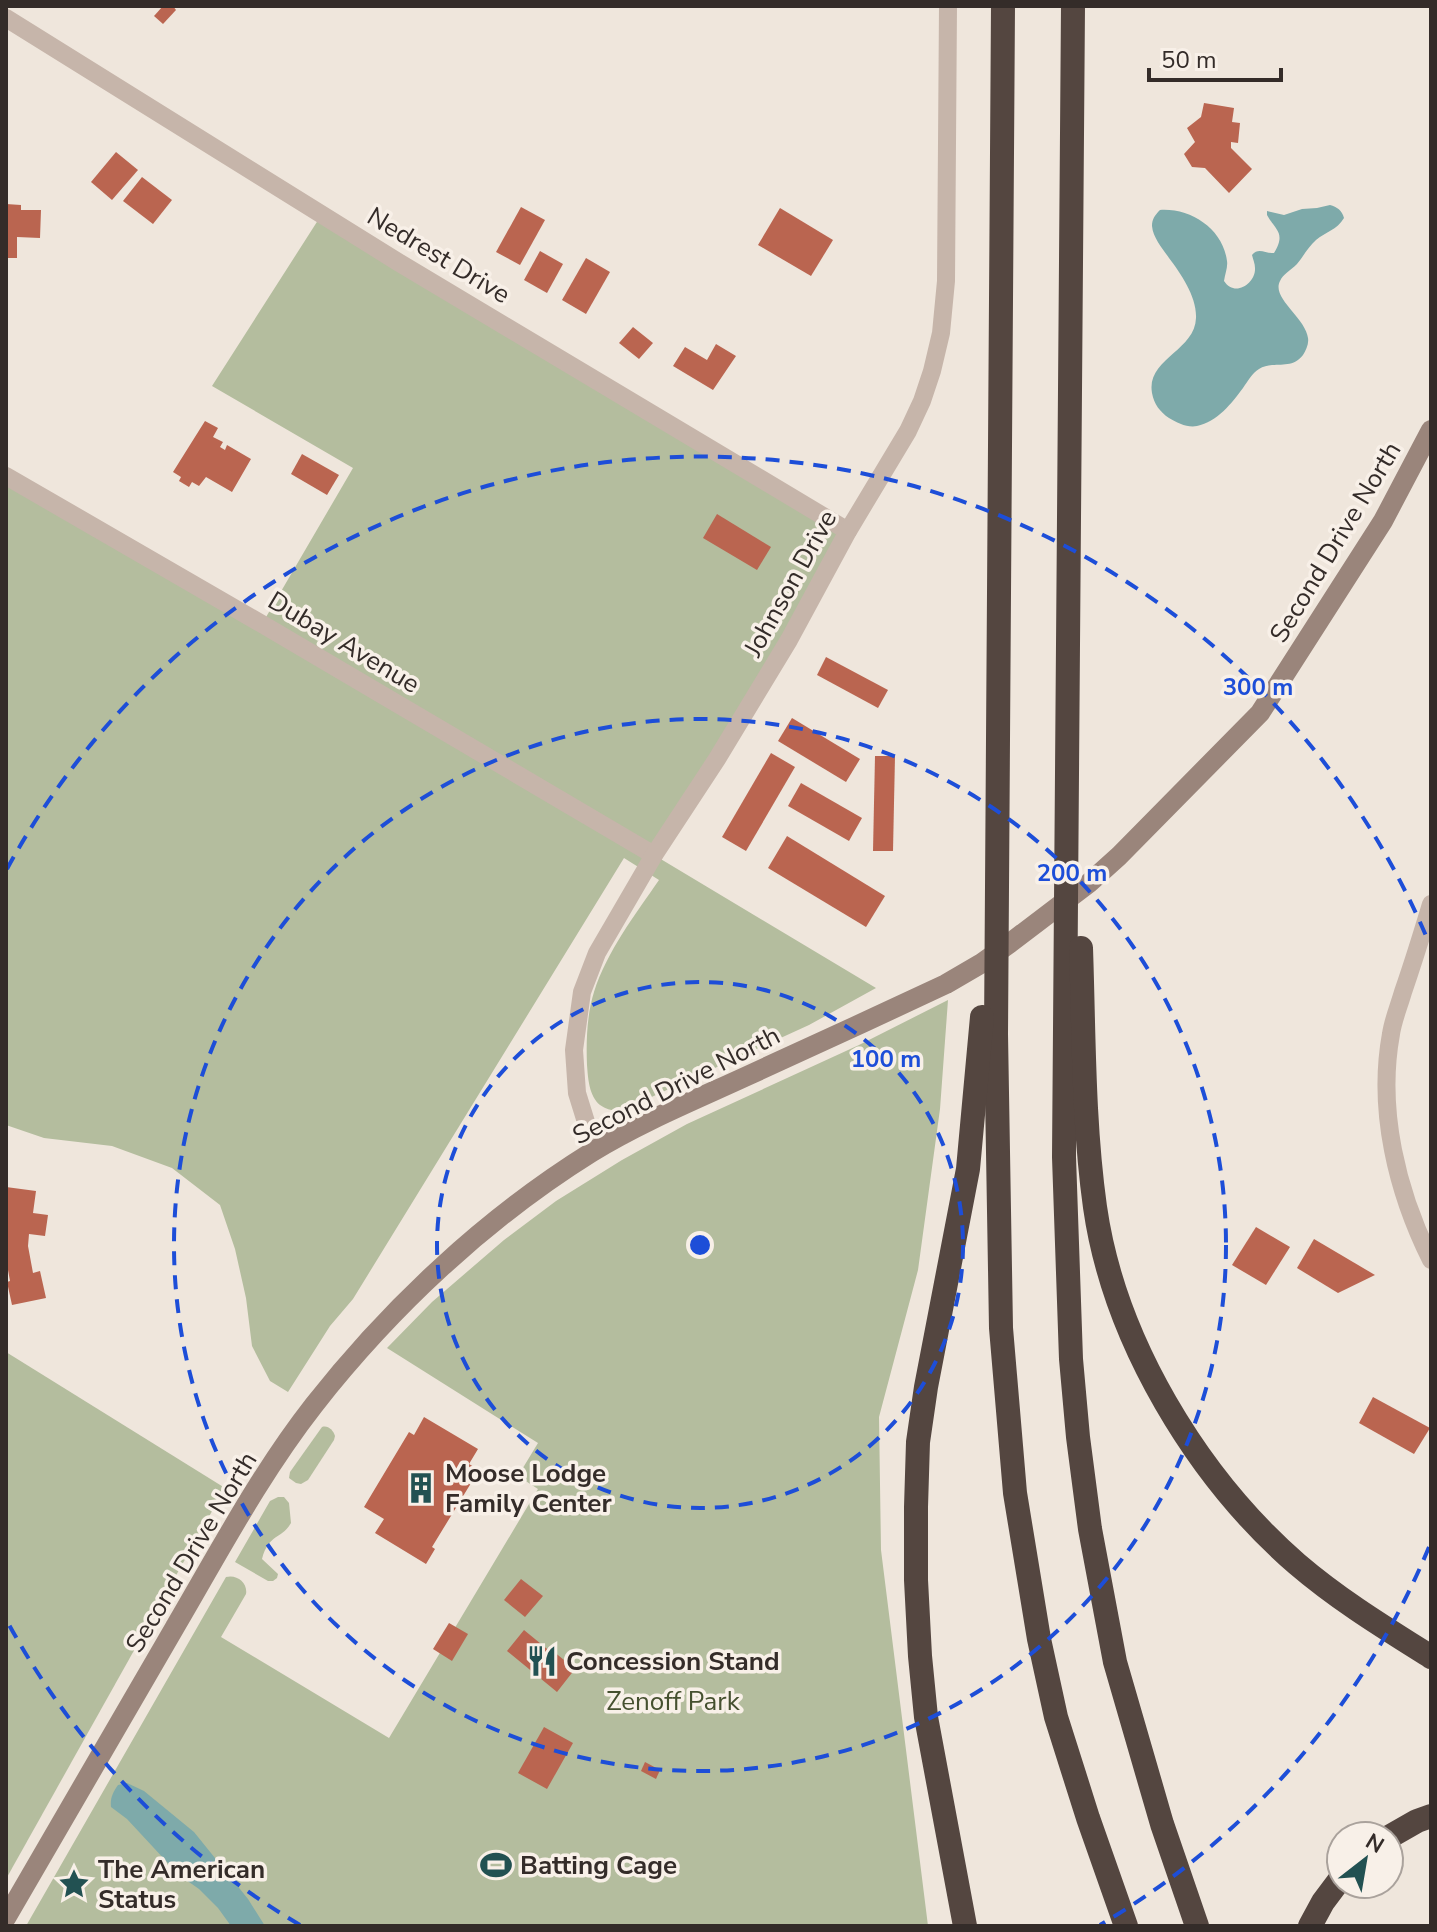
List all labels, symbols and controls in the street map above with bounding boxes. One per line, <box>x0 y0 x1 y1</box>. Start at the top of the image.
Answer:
scale bar <box>1149 32 1281 82</box>
text: 50 m <box>1161 44 1217 76</box>
street label: Nedrest Drive <box>361 199 517 312</box>
street label: Second Drive North <box>1262 435 1409 649</box>
street label: Johnson Drive <box>735 504 845 664</box>
street label: Dubay Avenue <box>261 583 426 702</box>
text: 300 m <box>1223 671 1293 703</box>
text: 200 m <box>1037 857 1107 889</box>
street label: Second Drive North <box>566 1018 786 1153</box>
text: 100 m <box>851 1043 921 1075</box>
centre of rings <box>686 1231 714 1259</box>
street label: Second Drive North <box>118 1445 265 1659</box>
place label: Moose Lodge Family Center <box>445 1456 612 1521</box>
building icon: Moose Lodge Family Center <box>404 1471 438 1505</box>
restaurant icon: Concession Stand <box>525 1644 559 1678</box>
place label: Concession Stand <box>566 1644 780 1679</box>
park label: Zenoff Park <box>606 1684 741 1719</box>
north arrow <box>1325 1820 1405 1900</box>
text: N <box>1360 1827 1390 1861</box>
sports icon: Batting Cage <box>479 1848 513 1882</box>
place label: Batting Cage <box>520 1848 677 1883</box>
place label: The American Status <box>98 1852 265 1917</box>
place icon: The American Status <box>57 1867 91 1901</box>

